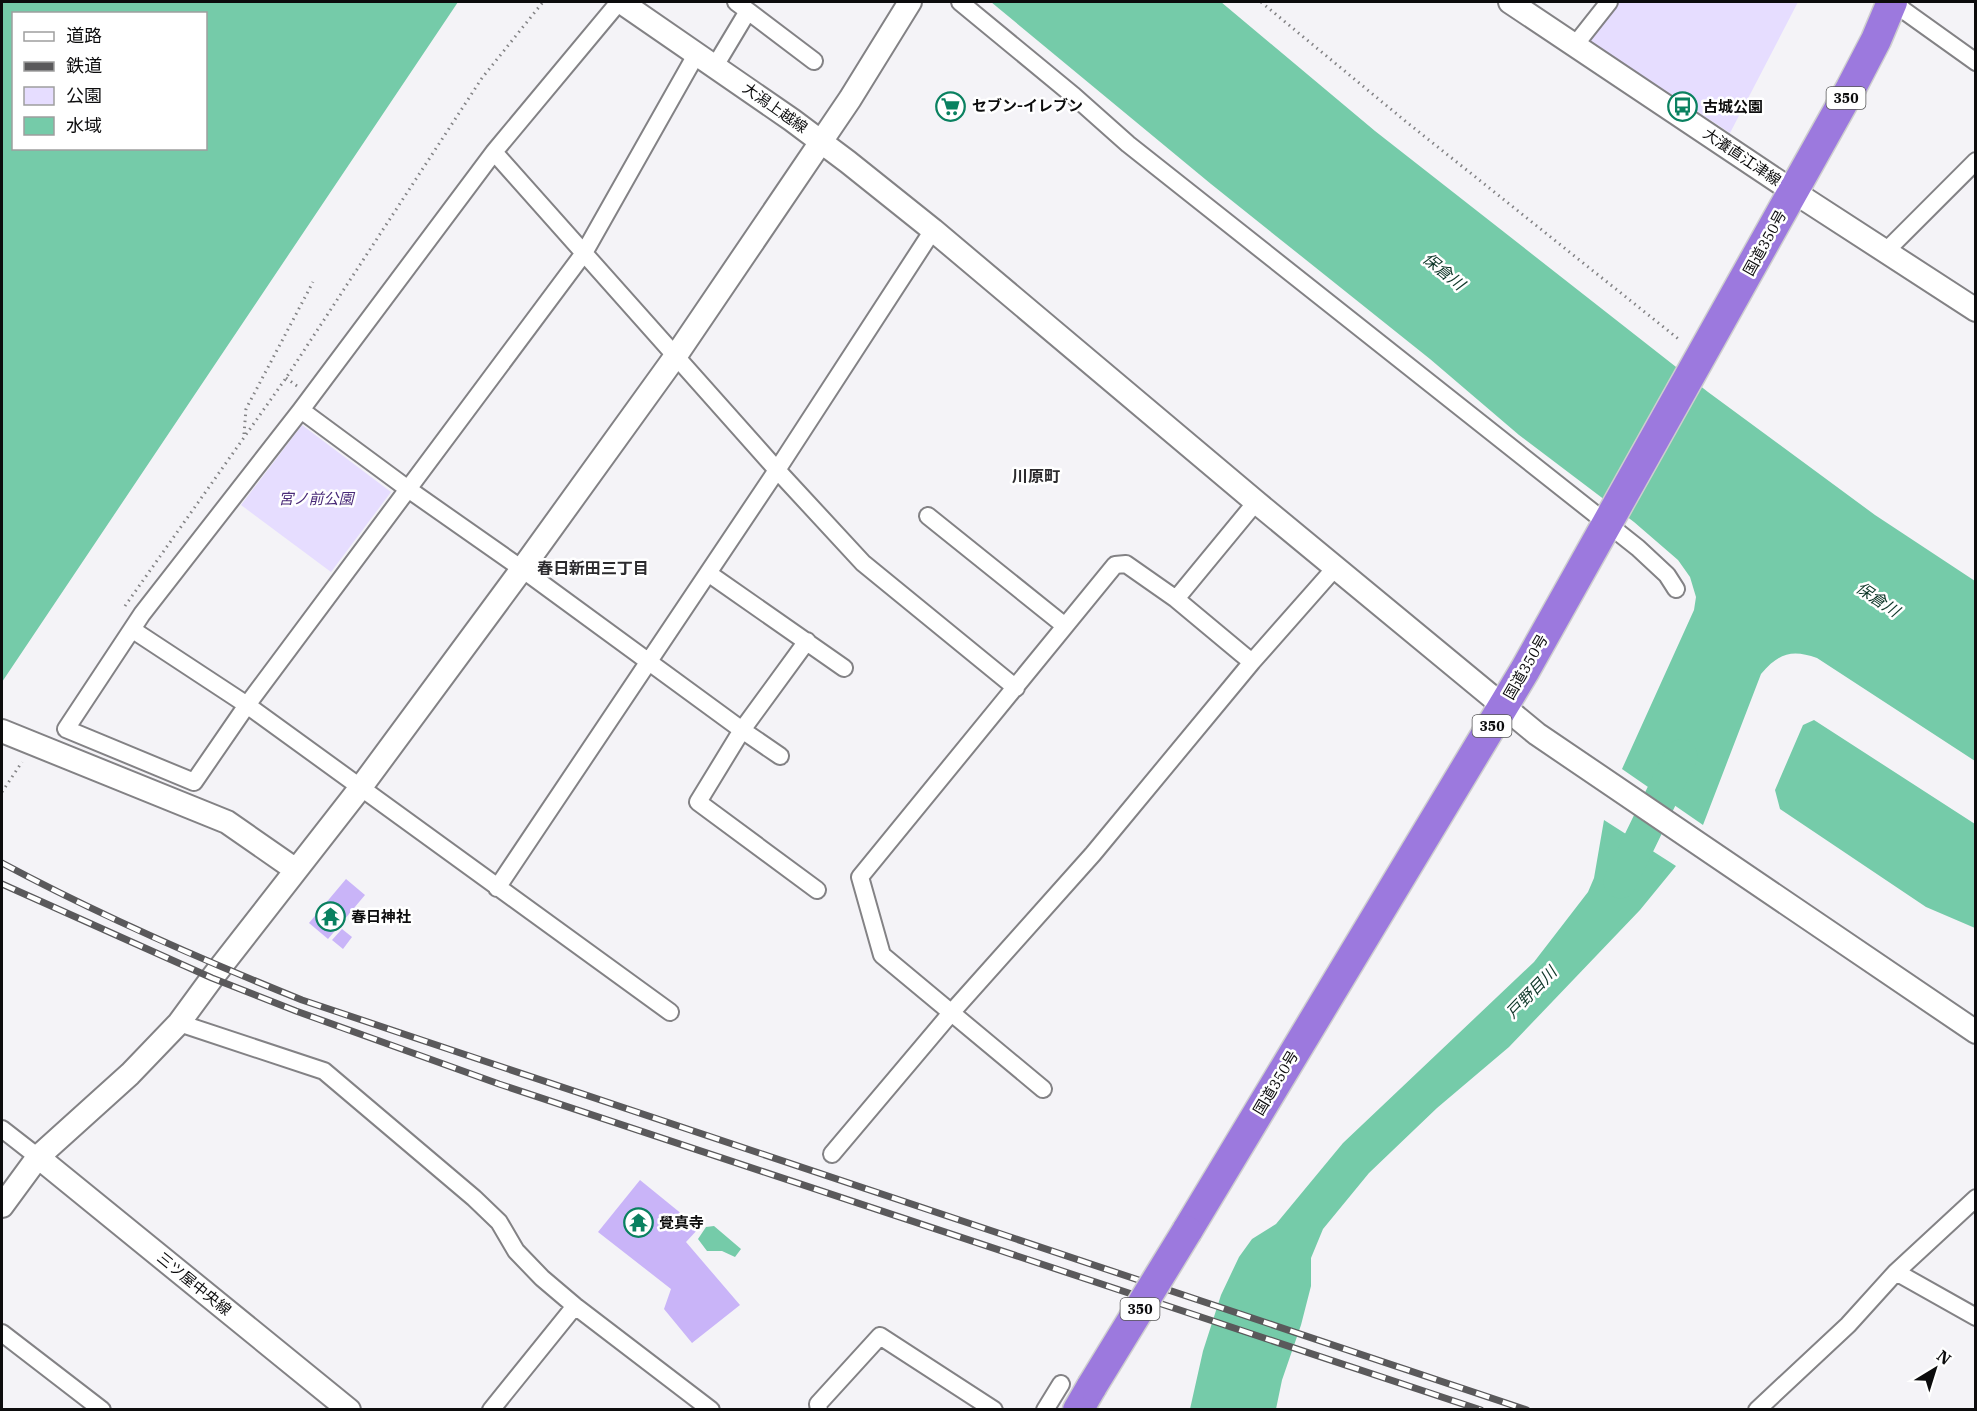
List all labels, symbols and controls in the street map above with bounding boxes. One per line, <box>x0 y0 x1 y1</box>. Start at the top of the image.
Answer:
legend <box>12 12 207 150</box>
text: 道路 <box>66 24 102 47</box>
text: 鉄道 <box>66 54 102 77</box>
street label: 大潟上越線 <box>739 78 811 137</box>
text: 公園 <box>66 84 102 107</box>
road number: 350 <box>1826 87 1866 109</box>
supermarket icon: セブン-イレブン <box>935 90 967 122</box>
bus stop icon: 古城公園 <box>1666 91 1698 123</box>
place label: セブン-イレブン <box>972 96 1083 115</box>
place label: 古城公園 <box>1703 97 1763 116</box>
text: 水域 <box>66 114 102 137</box>
street label: 大瀁直江津線 <box>1700 124 1785 190</box>
street label: 国道350号 <box>1739 207 1790 279</box>
water label: 保倉川 <box>1419 248 1470 295</box>
district label: 川原町 <box>1012 466 1060 486</box>
park label: 宮ノ前公園 <box>278 489 355 508</box>
district label: 春日新田三丁目 <box>537 558 649 578</box>
water label: 保倉川 <box>1853 577 1905 622</box>
street label: 国道350号 <box>1499 631 1552 703</box>
road number: 350 <box>1472 715 1512 737</box>
temple icon: 春日神社 <box>314 901 346 933</box>
place label: 春日神社 <box>351 907 411 926</box>
water label: 戸野目川 <box>1502 961 1562 1022</box>
street label: 国道350号 <box>1249 1047 1302 1119</box>
temple icon: 覺真寺 <box>622 1207 654 1239</box>
place label: 覺真寺 <box>659 1213 704 1232</box>
street label: 三ツ屋中央線 <box>153 1248 235 1319</box>
road number: 350 <box>1120 1298 1160 1320</box>
north arrow <box>1905 1339 1965 1399</box>
text: N <box>1933 1345 1955 1369</box>

